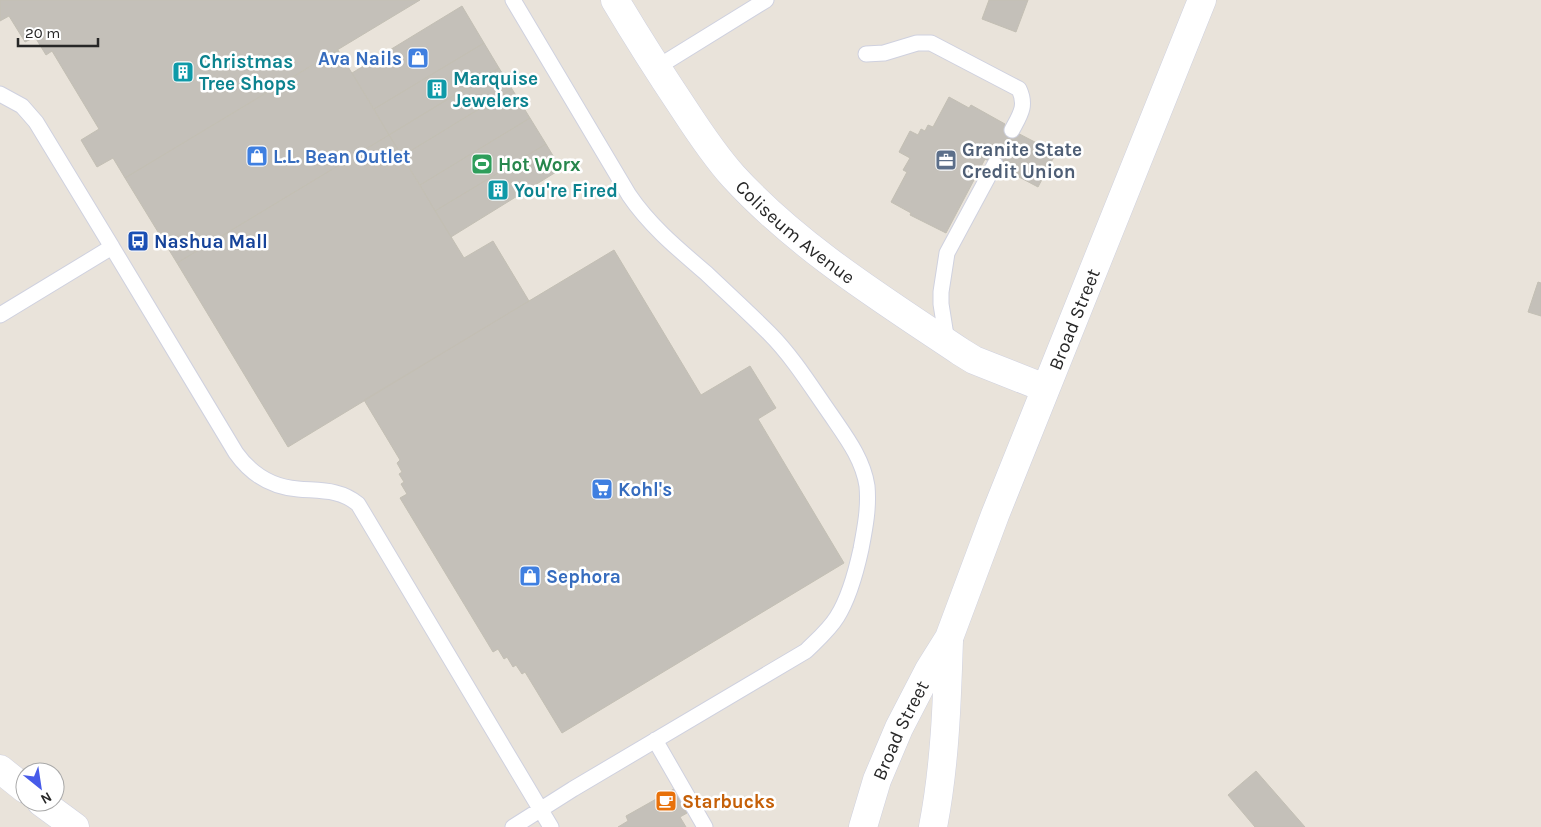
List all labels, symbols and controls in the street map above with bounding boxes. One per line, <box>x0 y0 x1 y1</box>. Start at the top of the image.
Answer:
scale bar <box>18 15 98 47</box>
text: 20 m <box>25 24 60 42</box>
shop icon: Ava Nails <box>406 46 430 70</box>
place label: Ava Nails <box>318 48 402 70</box>
place label: Christmas Tree Shops <box>199 51 296 95</box>
building icon: Christmas Tree Shops <box>171 60 195 84</box>
place label: Marquise Jewelers <box>453 68 538 112</box>
building icon: Marquise Jewelers <box>425 77 449 101</box>
place label: Granite State Credit Union <box>962 139 1082 183</box>
shop icon: L.L. Bean Outlet <box>245 144 269 168</box>
place label: L.L. Bean Outlet <box>273 146 411 168</box>
office icon: Granite State Credit Union <box>934 148 958 172</box>
sports icon: Hot Worx <box>470 152 494 176</box>
place label: Hot Worx <box>498 154 581 176</box>
street label: Coliseum Avenue <box>731 176 859 289</box>
building icon: You're Fired <box>486 178 510 202</box>
place label: You're Fired <box>514 180 618 202</box>
bus stop icon: Nashua Mall <box>126 229 150 253</box>
place label: Nashua Mall <box>154 231 268 253</box>
street label: Broad Street <box>1044 265 1105 373</box>
supermarket icon: Kohl's <box>590 477 614 501</box>
place label: Kohl's <box>618 479 672 501</box>
shop icon: Sephora <box>518 564 542 588</box>
place label: Sephora <box>546 566 621 588</box>
street label: Broad Street <box>868 677 934 784</box>
north arrow <box>15 762 65 812</box>
text: N <box>38 788 55 808</box>
cafe icon: Starbucks <box>654 789 678 813</box>
place label: Starbucks <box>682 791 775 813</box>

